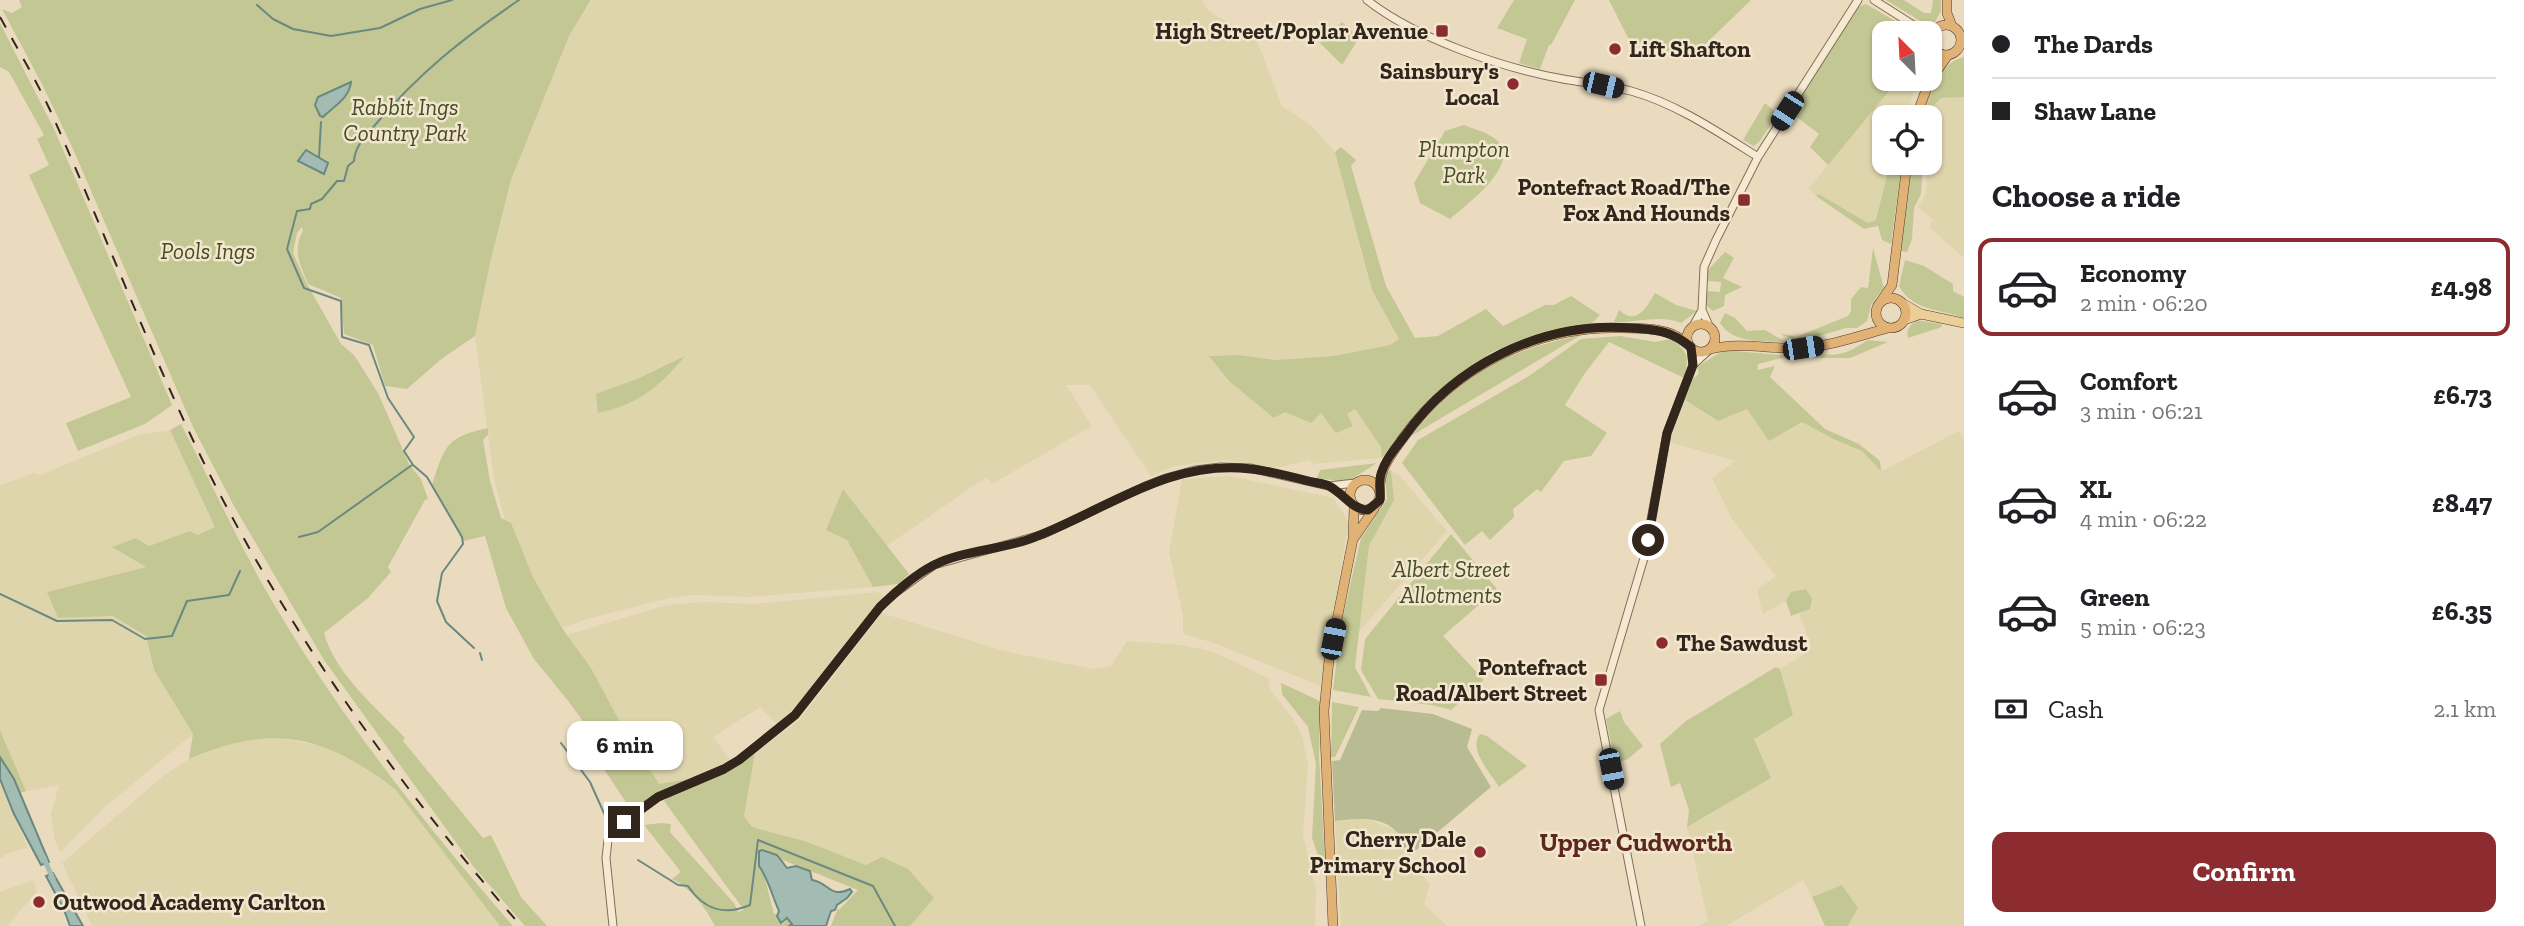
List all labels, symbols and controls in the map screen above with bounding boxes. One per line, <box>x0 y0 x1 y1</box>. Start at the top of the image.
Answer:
place label: High Street/Poplar Avenue <box>1155 17 1428 45</box>
north arrow <box>1872 21 1942 91</box>
map controls <box>1872 21 1942 175</box>
marker: High Street/Poplar Avenue <box>1434 23 1450 39</box>
text: The Dards <box>2034 28 2153 60</box>
place label: Lift Shafton <box>1629 35 1751 63</box>
marker: Lift Shafton <box>1607 41 1623 57</box>
place label: Sainsbury's Local <box>1380 57 1499 111</box>
car <box>1581 70 1626 100</box>
marker: Sainsbury's Local <box>1505 76 1521 92</box>
car <box>1767 88 1808 134</box>
park label: Rabbit Ings Country Park <box>343 93 467 147</box>
text: Shaw Lane <box>2034 95 2156 127</box>
button: locate <box>1872 105 1942 175</box>
park label: Plumpton Park <box>1418 135 1510 189</box>
place label: Pontefract Road/The Fox And Hounds <box>1517 173 1730 227</box>
text: Choose a ride <box>1992 177 2180 215</box>
marker: Pontefract Road/The Fox And Hounds <box>1736 192 1752 208</box>
park label: Pools Ings <box>161 237 255 265</box>
icon: car <box>1996 256 2059 319</box>
text: Economy <box>2080 257 2186 289</box>
text: £4.98 <box>2430 271 2492 303</box>
text: 2 min · 06:20 <box>2080 289 2208 317</box>
car <box>1781 334 1826 362</box>
icon: car <box>1996 364 2059 427</box>
text: Comfort <box>2080 365 2177 397</box>
text: £6.73 <box>2433 379 2492 411</box>
text: 3 min · 06:21 <box>2080 397 2203 425</box>
icon: car <box>1996 472 2059 535</box>
text: XL <box>2080 473 2112 505</box>
text: £8.47 <box>2432 487 2492 519</box>
text: 4 min · 06:22 <box>2080 505 2207 533</box>
route start <box>1632 524 1664 556</box>
park label: Albert Street Allotments <box>1391 555 1510 609</box>
icon: car <box>1996 580 2059 643</box>
text: Green <box>2080 581 2150 613</box>
text: £6.35 <box>2432 595 2492 627</box>
text: 5 min · 06:23 <box>2080 613 2206 641</box>
car <box>1319 616 1348 662</box>
place label: The Sawdust <box>1676 629 1808 657</box>
marker: The Sawdust <box>1654 635 1670 651</box>
place label: Pontefract Road/Albert Street <box>1395 653 1588 707</box>
marker: Pontefract Road/Albert Street <box>1593 672 1609 688</box>
icon: cash <box>1992 690 2030 728</box>
text: Cash <box>2048 693 2103 725</box>
text: 2.1 km <box>2433 695 2496 723</box>
callout: 6 min <box>566 720 682 770</box>
text: 6 min <box>596 731 654 759</box>
car <box>1597 746 1626 792</box>
route end <box>608 806 640 838</box>
place label: Cherry Dale Primary School <box>1310 825 1466 879</box>
district label: Upper Cudworth <box>1540 826 1732 858</box>
button: Confirm <box>1992 832 2496 912</box>
marker: Cherry Dale Primary School <box>1472 844 1488 860</box>
place label: Outwood Academy Carlton <box>53 888 326 916</box>
marker: Outwood Academy Carlton <box>31 894 47 910</box>

